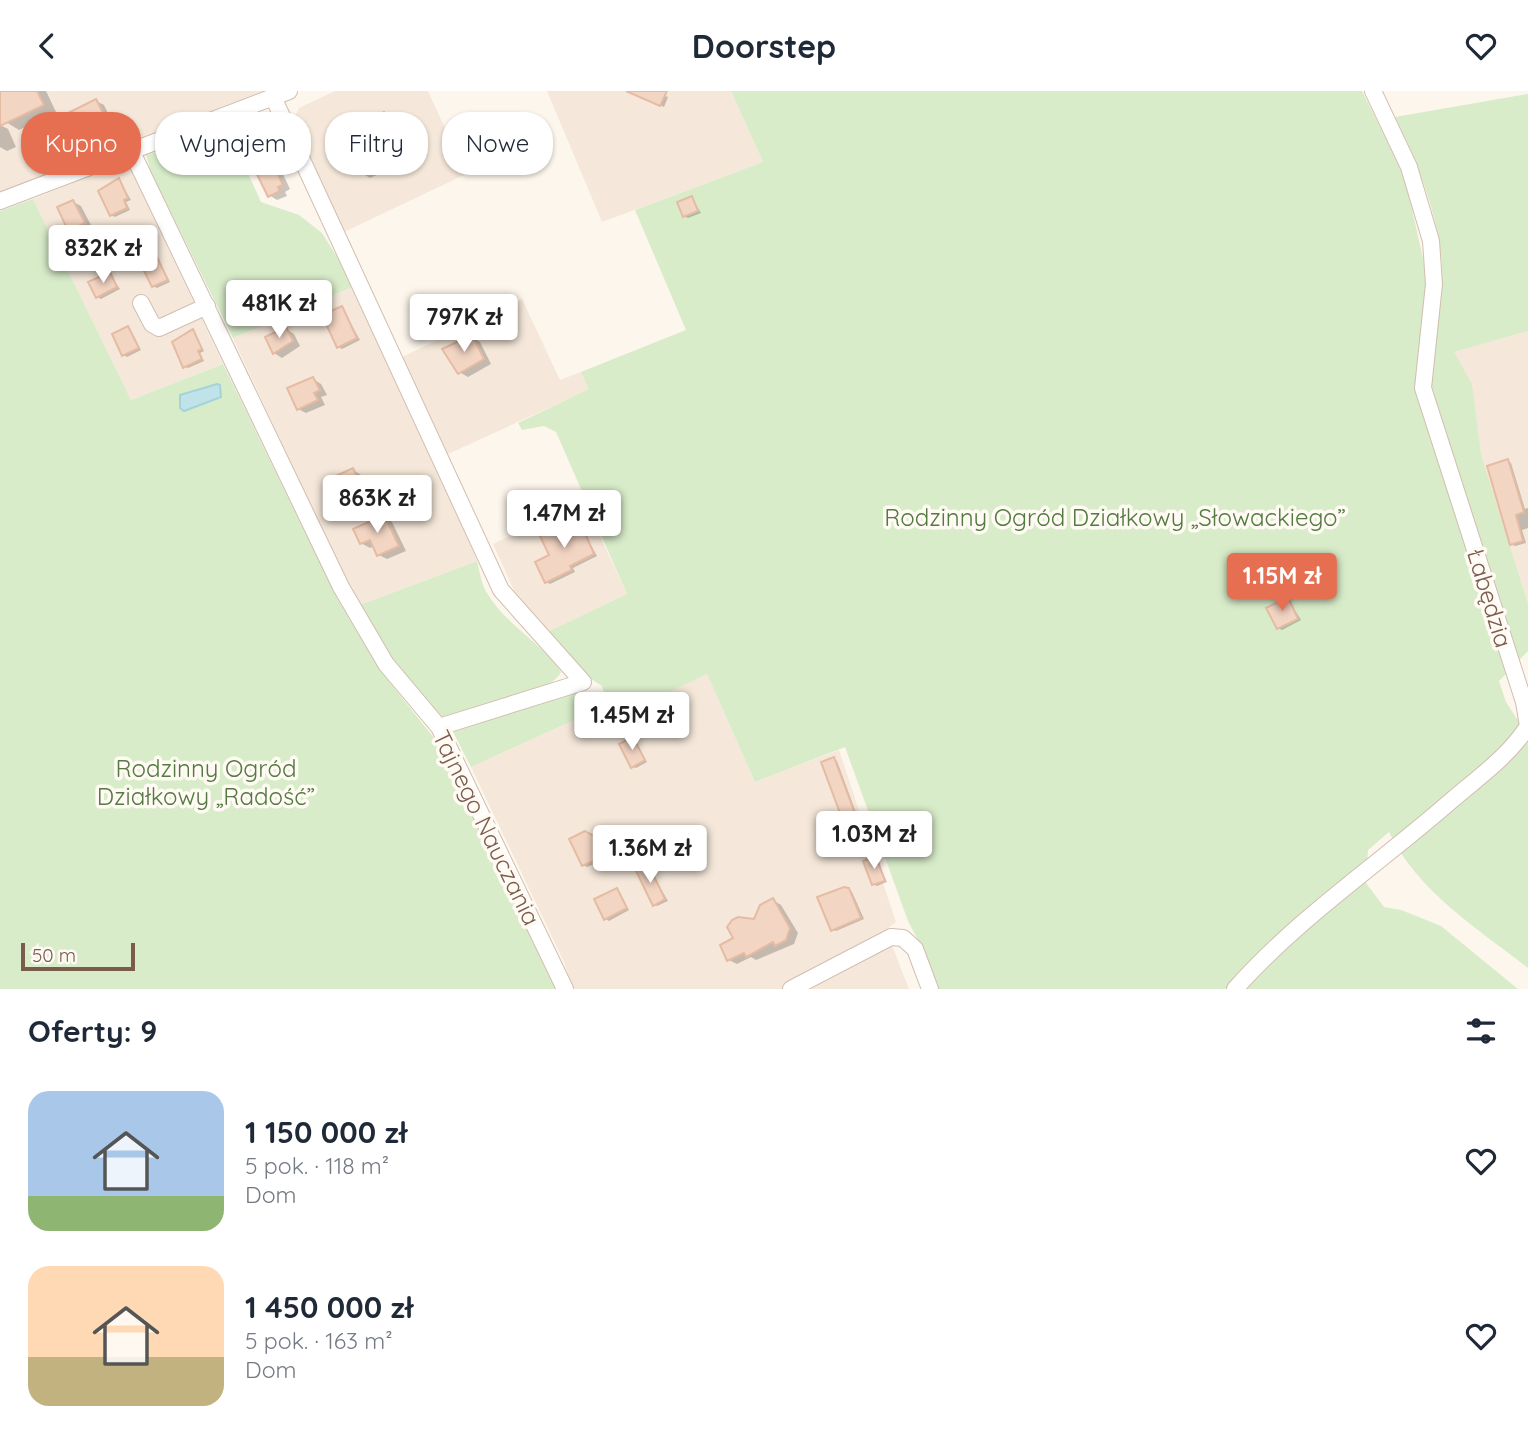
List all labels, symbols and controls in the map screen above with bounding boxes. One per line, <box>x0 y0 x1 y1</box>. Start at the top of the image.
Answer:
text: Doorstep <box>692 26 836 66</box>
icon: back <box>28 27 66 65</box>
icon: heart <box>1462 27 1500 65</box>
chip: Kupno <box>21 112 141 175</box>
chip: Wynajem <box>155 112 311 175</box>
chip: Filtry <box>325 112 428 175</box>
chip: Nowe <box>442 112 553 175</box>
pin: 832K zł <box>38 225 168 285</box>
text: 832K zł <box>65 233 141 262</box>
pin: 481K zł <box>214 281 344 340</box>
text: 481K zł <box>242 288 316 317</box>
pin: 797K zł <box>399 295 529 354</box>
text: 797K zł <box>426 302 502 331</box>
pin: 863K zł <box>312 475 442 535</box>
text: 863K zł <box>339 483 415 512</box>
pin: 1.47M zł <box>492 491 636 550</box>
text: 1.47M zł <box>523 498 605 527</box>
park label: Rodzinny Ogród Działkowy „Słowackiego” <box>884 502 1346 532</box>
street label: Łabędzia <box>1461 544 1519 651</box>
pin: 1.15M zł <box>1210 553 1354 613</box>
text: 1.15M zł <box>1243 561 1321 590</box>
pin: 1.45M zł <box>560 693 704 752</box>
text: 1.45M zł <box>590 700 674 729</box>
street label: Tajnego Nauczania <box>427 725 547 930</box>
park label: Rodzinny Ogród Działkowy „Radość” <box>97 753 315 811</box>
pin: 1.03M zł <box>802 811 946 871</box>
text: 1.03M zł <box>832 819 916 848</box>
pin: 1.36M zł <box>578 825 722 885</box>
text: 1.36M zł <box>609 833 691 862</box>
scale bar <box>21 940 135 972</box>
text: 50 m <box>32 943 76 967</box>
text: Oferty: 9 <box>28 1012 157 1050</box>
icon: filters <box>1462 1012 1500 1050</box>
text: 1 150 000 zł <box>245 1113 407 1151</box>
icon: home <box>84 1119 168 1203</box>
icon: heart <box>1462 1142 1500 1180</box>
text: 5 pok. · 118 m² <box>245 1151 389 1180</box>
text: Dom <box>245 1180 297 1209</box>
text: 1 450 000 zł <box>245 1288 413 1326</box>
icon: home <box>84 1294 168 1378</box>
icon: heart <box>1462 1317 1500 1355</box>
text: 5 pok. · 163 m² <box>245 1326 393 1355</box>
text: Dom <box>245 1355 297 1384</box>

